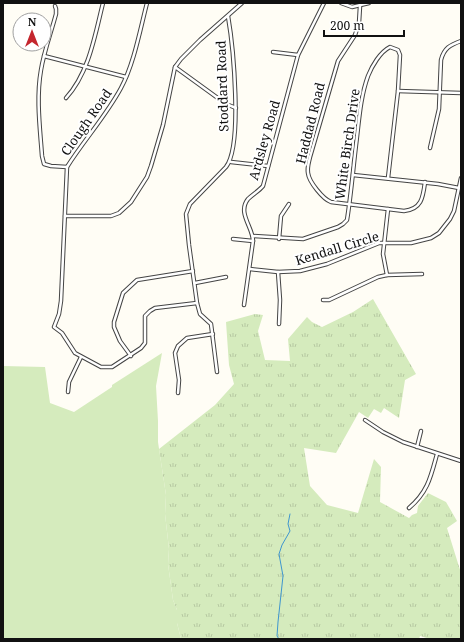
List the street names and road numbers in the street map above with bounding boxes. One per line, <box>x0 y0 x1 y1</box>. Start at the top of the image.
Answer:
street label: Stoddard Road <box>211 40 233 132</box>
street label: Haddad Road <box>291 80 329 166</box>
street label: Clough Road <box>56 85 116 159</box>
street label: White Birch Drive <box>330 87 364 201</box>
street label: Ardsley Road <box>244 98 284 182</box>
street label: Kendall Circle <box>293 227 381 269</box>

